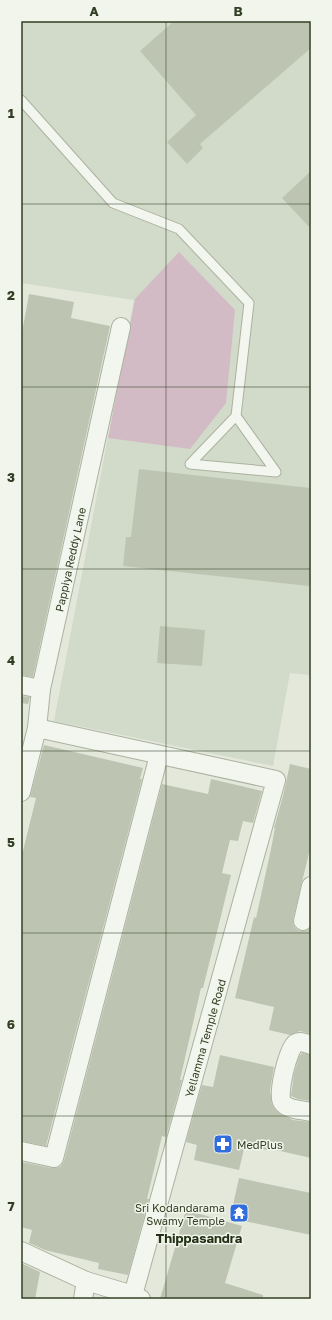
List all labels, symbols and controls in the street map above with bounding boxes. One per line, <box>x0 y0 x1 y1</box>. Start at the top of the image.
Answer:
text: A <box>89 3 99 19</box>
text: B <box>233 3 243 19</box>
text: 1 <box>8 105 15 121</box>
text: 2 <box>7 287 15 303</box>
text: 3 <box>7 469 15 485</box>
street label: Pappiya Reddy Lane <box>52 506 88 613</box>
text: 4 <box>7 652 15 668</box>
text: 5 <box>7 834 15 850</box>
street label: Yellamma Temple Road <box>182 977 228 1099</box>
text: 6 <box>7 1016 15 1032</box>
pharmacy icon: MedPlus <box>212 1133 234 1155</box>
place label: MedPlus <box>237 1138 283 1151</box>
text: 7 <box>7 1198 15 1214</box>
place label: Sri Kodandarama Swamy Temple <box>135 1201 225 1227</box>
temple icon: Sri Kodandarama Swamy Temple <box>228 1202 250 1224</box>
district label: Thippasandra <box>156 1230 243 1246</box>

